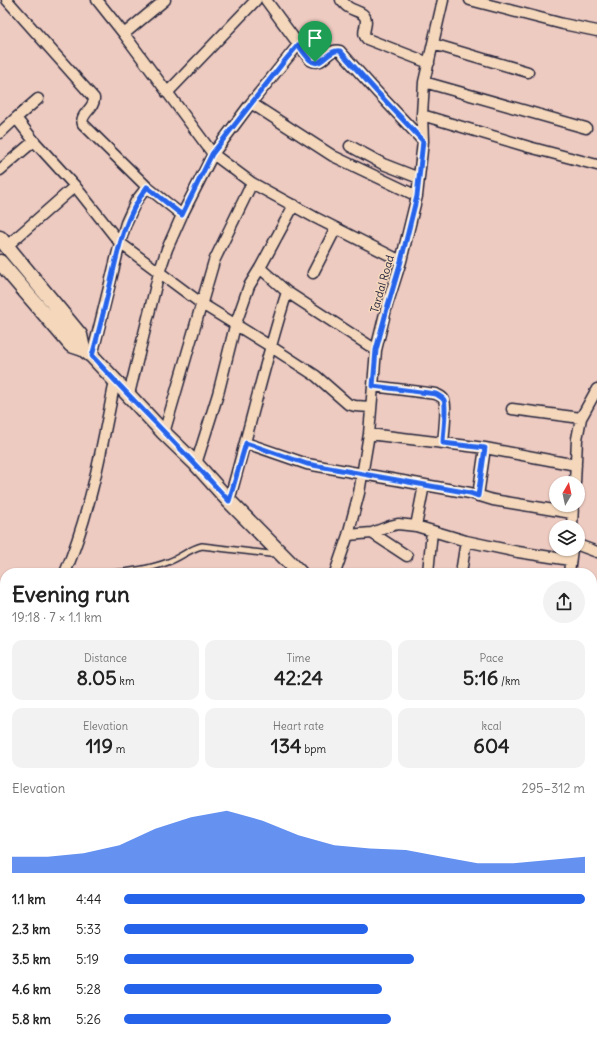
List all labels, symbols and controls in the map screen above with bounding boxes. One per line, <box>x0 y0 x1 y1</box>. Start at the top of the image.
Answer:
pin <box>298 21 332 62</box>
icon: arrive <box>304 27 326 49</box>
street label: Tardal Road <box>367 253 397 314</box>
north arrow <box>549 476 585 512</box>
map controls <box>549 476 585 556</box>
button: layers <box>549 520 585 556</box>
text: Evening run <box>12 580 130 608</box>
button: share <box>543 581 585 623</box>
text: 19:18 · 7 × 1.1 km <box>12 609 102 626</box>
text: Distance <box>84 651 127 665</box>
text: Time <box>287 651 310 665</box>
text: Pace <box>480 651 503 665</box>
text: 8.05 <box>76 665 117 690</box>
text: 42:24 <box>274 665 323 690</box>
text: 5:16 <box>463 665 498 690</box>
text: km <box>117 674 135 688</box>
text: /km <box>498 674 520 688</box>
text: Elevation <box>83 719 128 733</box>
text: Heart rate <box>273 719 324 733</box>
text: kcal <box>482 719 501 733</box>
text: 119 <box>86 733 113 758</box>
text: 134 <box>271 733 302 758</box>
text: 604 <box>473 733 510 758</box>
text: m <box>113 742 125 756</box>
text: bpm <box>302 742 326 756</box>
text: Elevation <box>12 780 65 797</box>
text: 295–312 m <box>522 780 585 797</box>
text: 1.1 km <box>12 891 46 908</box>
text: 4:44 <box>76 891 101 908</box>
text: 2.3 km <box>12 921 50 938</box>
text: 5:33 <box>76 921 101 938</box>
text: 3.5 km <box>12 951 51 968</box>
text: 5:19 <box>76 951 99 968</box>
text: 4.6 km <box>12 981 51 998</box>
text: 5:28 <box>76 981 101 998</box>
text: 5.8 km <box>12 1011 51 1028</box>
text: 5:26 <box>76 1011 101 1028</box>

